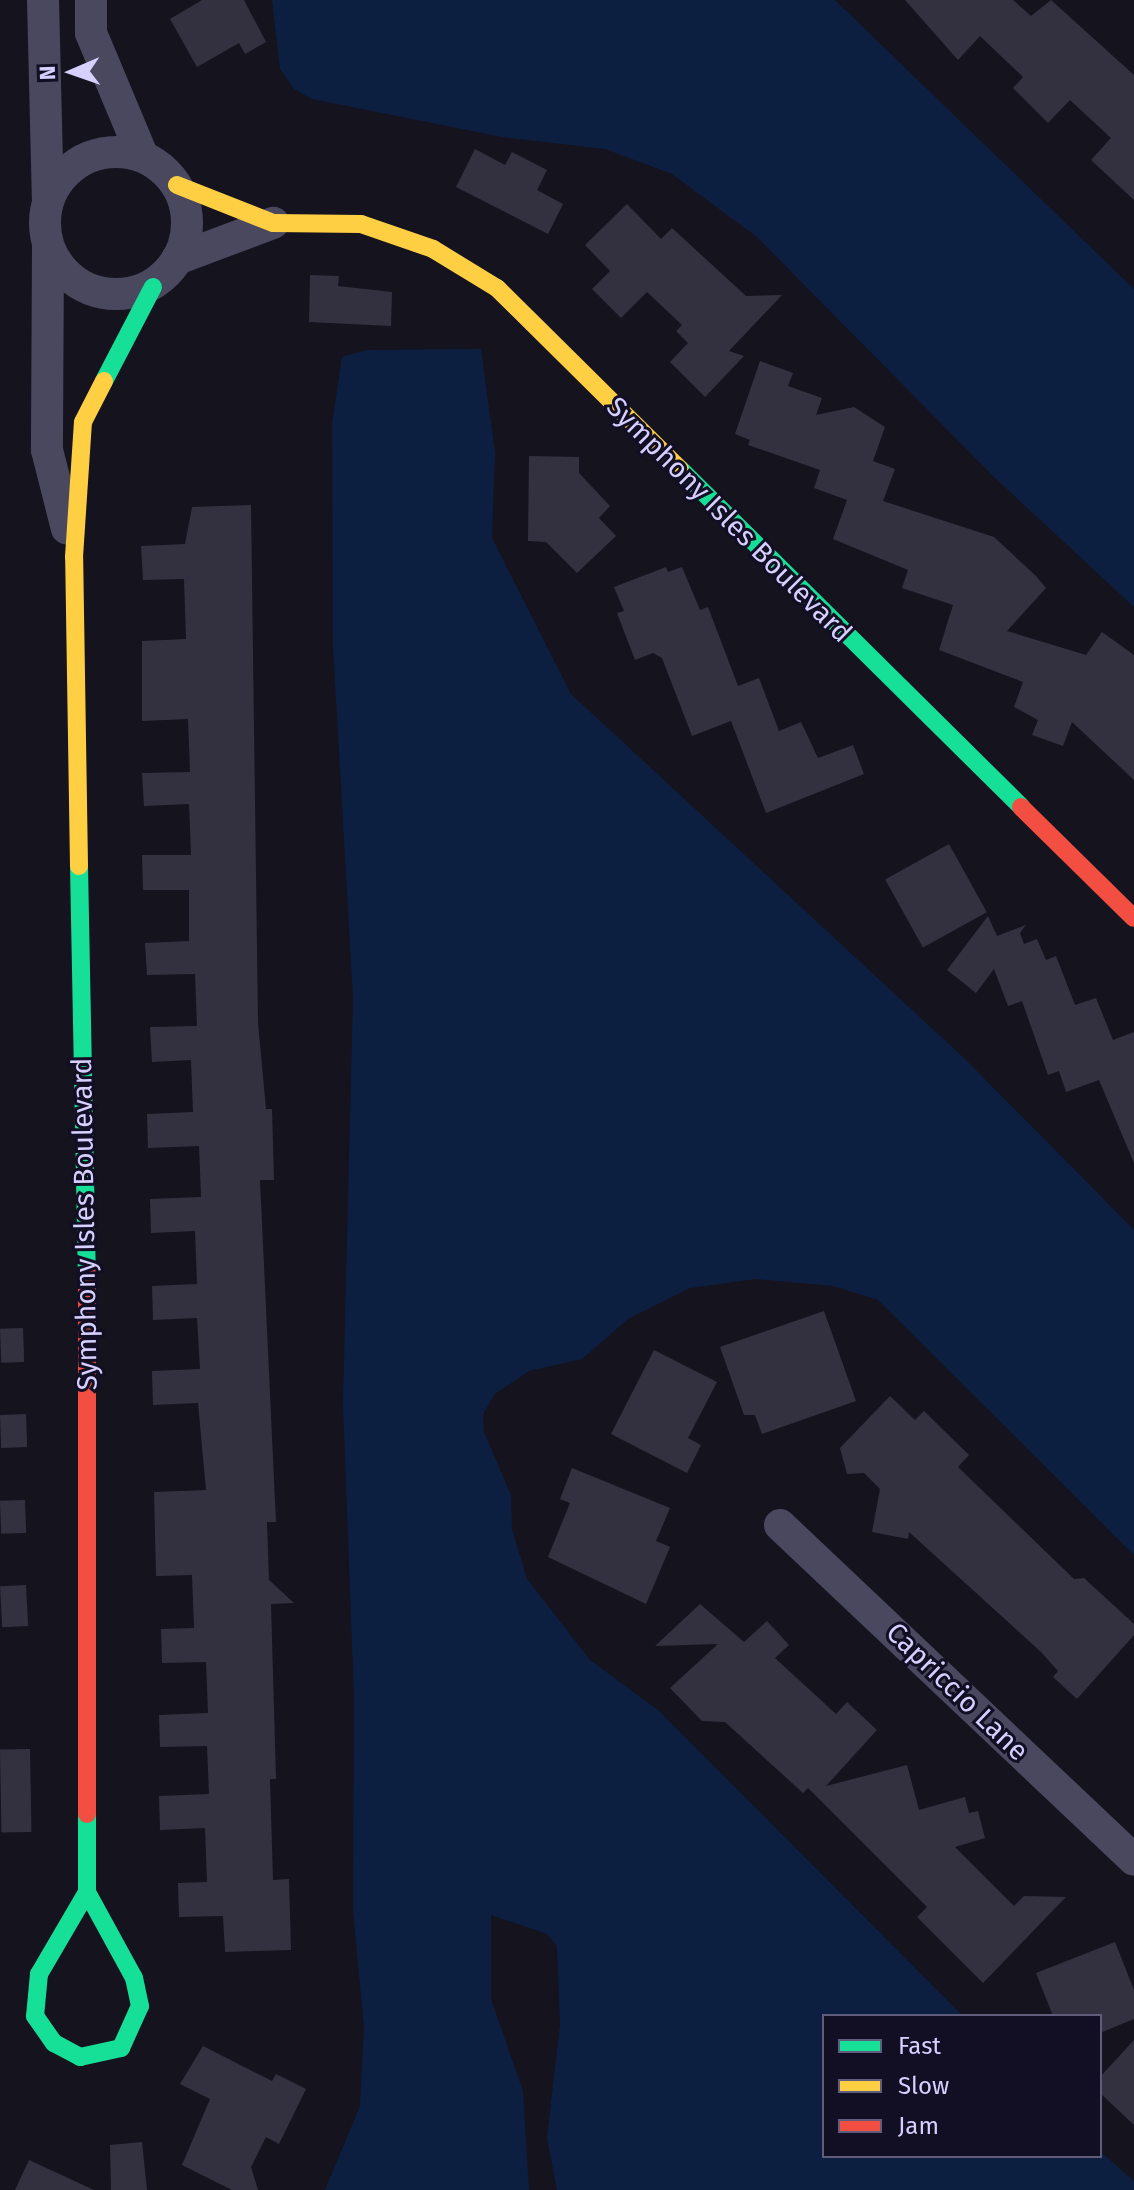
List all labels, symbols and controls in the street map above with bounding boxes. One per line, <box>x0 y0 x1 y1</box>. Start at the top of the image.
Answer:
north arrow <box>32 32 112 112</box>
text: N <box>34 65 61 81</box>
street label: Symphony Isles Boulevard <box>599 390 859 650</box>
street label: Symphony Isles Boulevard <box>65 1057 105 1391</box>
street label: Capriccio Lane <box>879 1616 1035 1768</box>
legend <box>822 2014 1102 2158</box>
text: Fast <box>898 2032 941 2060</box>
text: Slow <box>898 2072 949 2100</box>
text: Jam <box>898 2112 939 2140</box>

